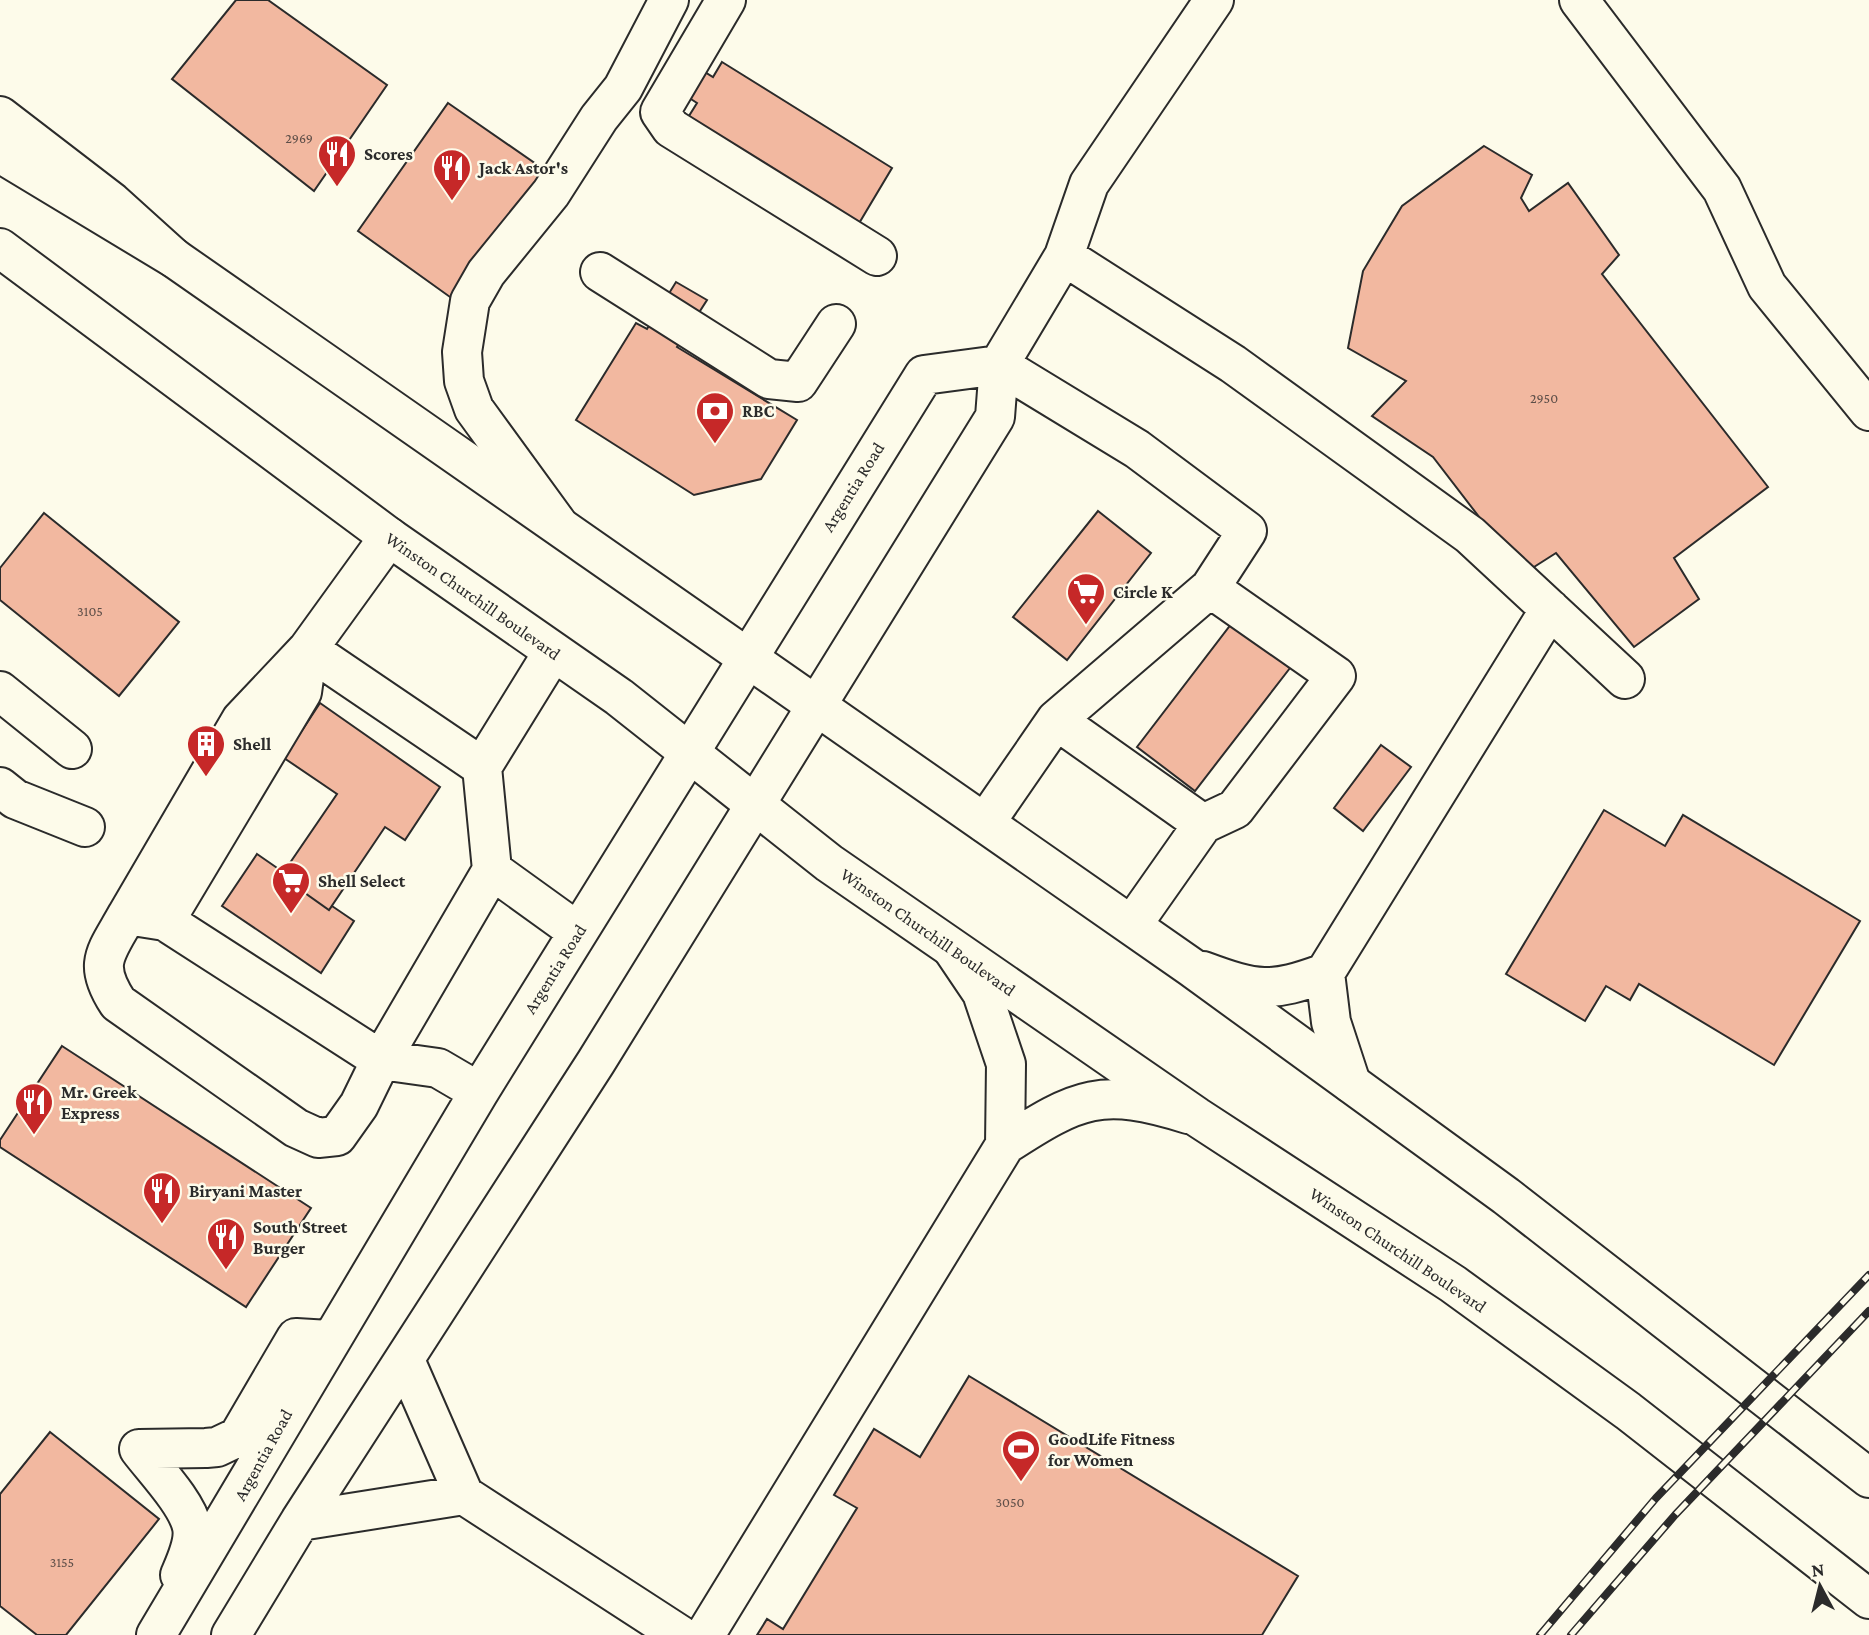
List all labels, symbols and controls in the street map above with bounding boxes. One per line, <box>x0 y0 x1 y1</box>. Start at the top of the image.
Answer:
house number: 2969 <box>285 130 313 146</box>
restaurant icon: Scores <box>316 133 358 188</box>
place label: Scores <box>364 144 413 164</box>
restaurant icon: Jack Astor's <box>431 147 473 202</box>
place label: Jack Astor's <box>477 158 568 178</box>
bank icon: RBC <box>694 390 736 445</box>
house number: 2950 <box>1530 390 1558 406</box>
place label: RBC <box>742 401 775 421</box>
street label: Argentia Road <box>818 438 889 535</box>
street label: Winston Churchill Boulevard <box>382 528 565 664</box>
supermarket icon: Circle K <box>1065 571 1107 626</box>
place label: Circle K <box>1113 582 1173 602</box>
house number: 3105 <box>77 603 103 619</box>
building icon: Shell <box>185 723 227 778</box>
place label: Shell <box>233 734 271 754</box>
supermarket icon: Shell Select <box>270 860 312 915</box>
street label: Winston Churchill Boulevard <box>837 864 1020 1000</box>
place label: Shell Select <box>318 871 406 891</box>
street label: Argentia Road <box>520 920 591 1017</box>
restaurant icon: Mr. Greek Express <box>13 1081 55 1136</box>
place label: Mr. Greek Express <box>61 1082 137 1123</box>
restaurant icon: Biryani Master <box>141 1170 183 1225</box>
place label: Biryani Master <box>189 1181 302 1201</box>
street label: Winston Churchill Boulevard <box>1306 1183 1491 1317</box>
restaurant icon: South Street Burger <box>205 1216 247 1271</box>
place label: South Street Burger <box>253 1217 348 1258</box>
street label: Argentia Road <box>230 1405 297 1504</box>
sports icon: GoodLife Fitness for Women <box>1000 1428 1042 1483</box>
place label: GoodLife Fitness for Women <box>1048 1429 1175 1470</box>
house number: 3050 <box>995 1494 1025 1510</box>
north arrow <box>1785 1551 1855 1621</box>
house number: 3155 <box>50 1554 74 1570</box>
text: N <box>1810 1558 1826 1581</box>

